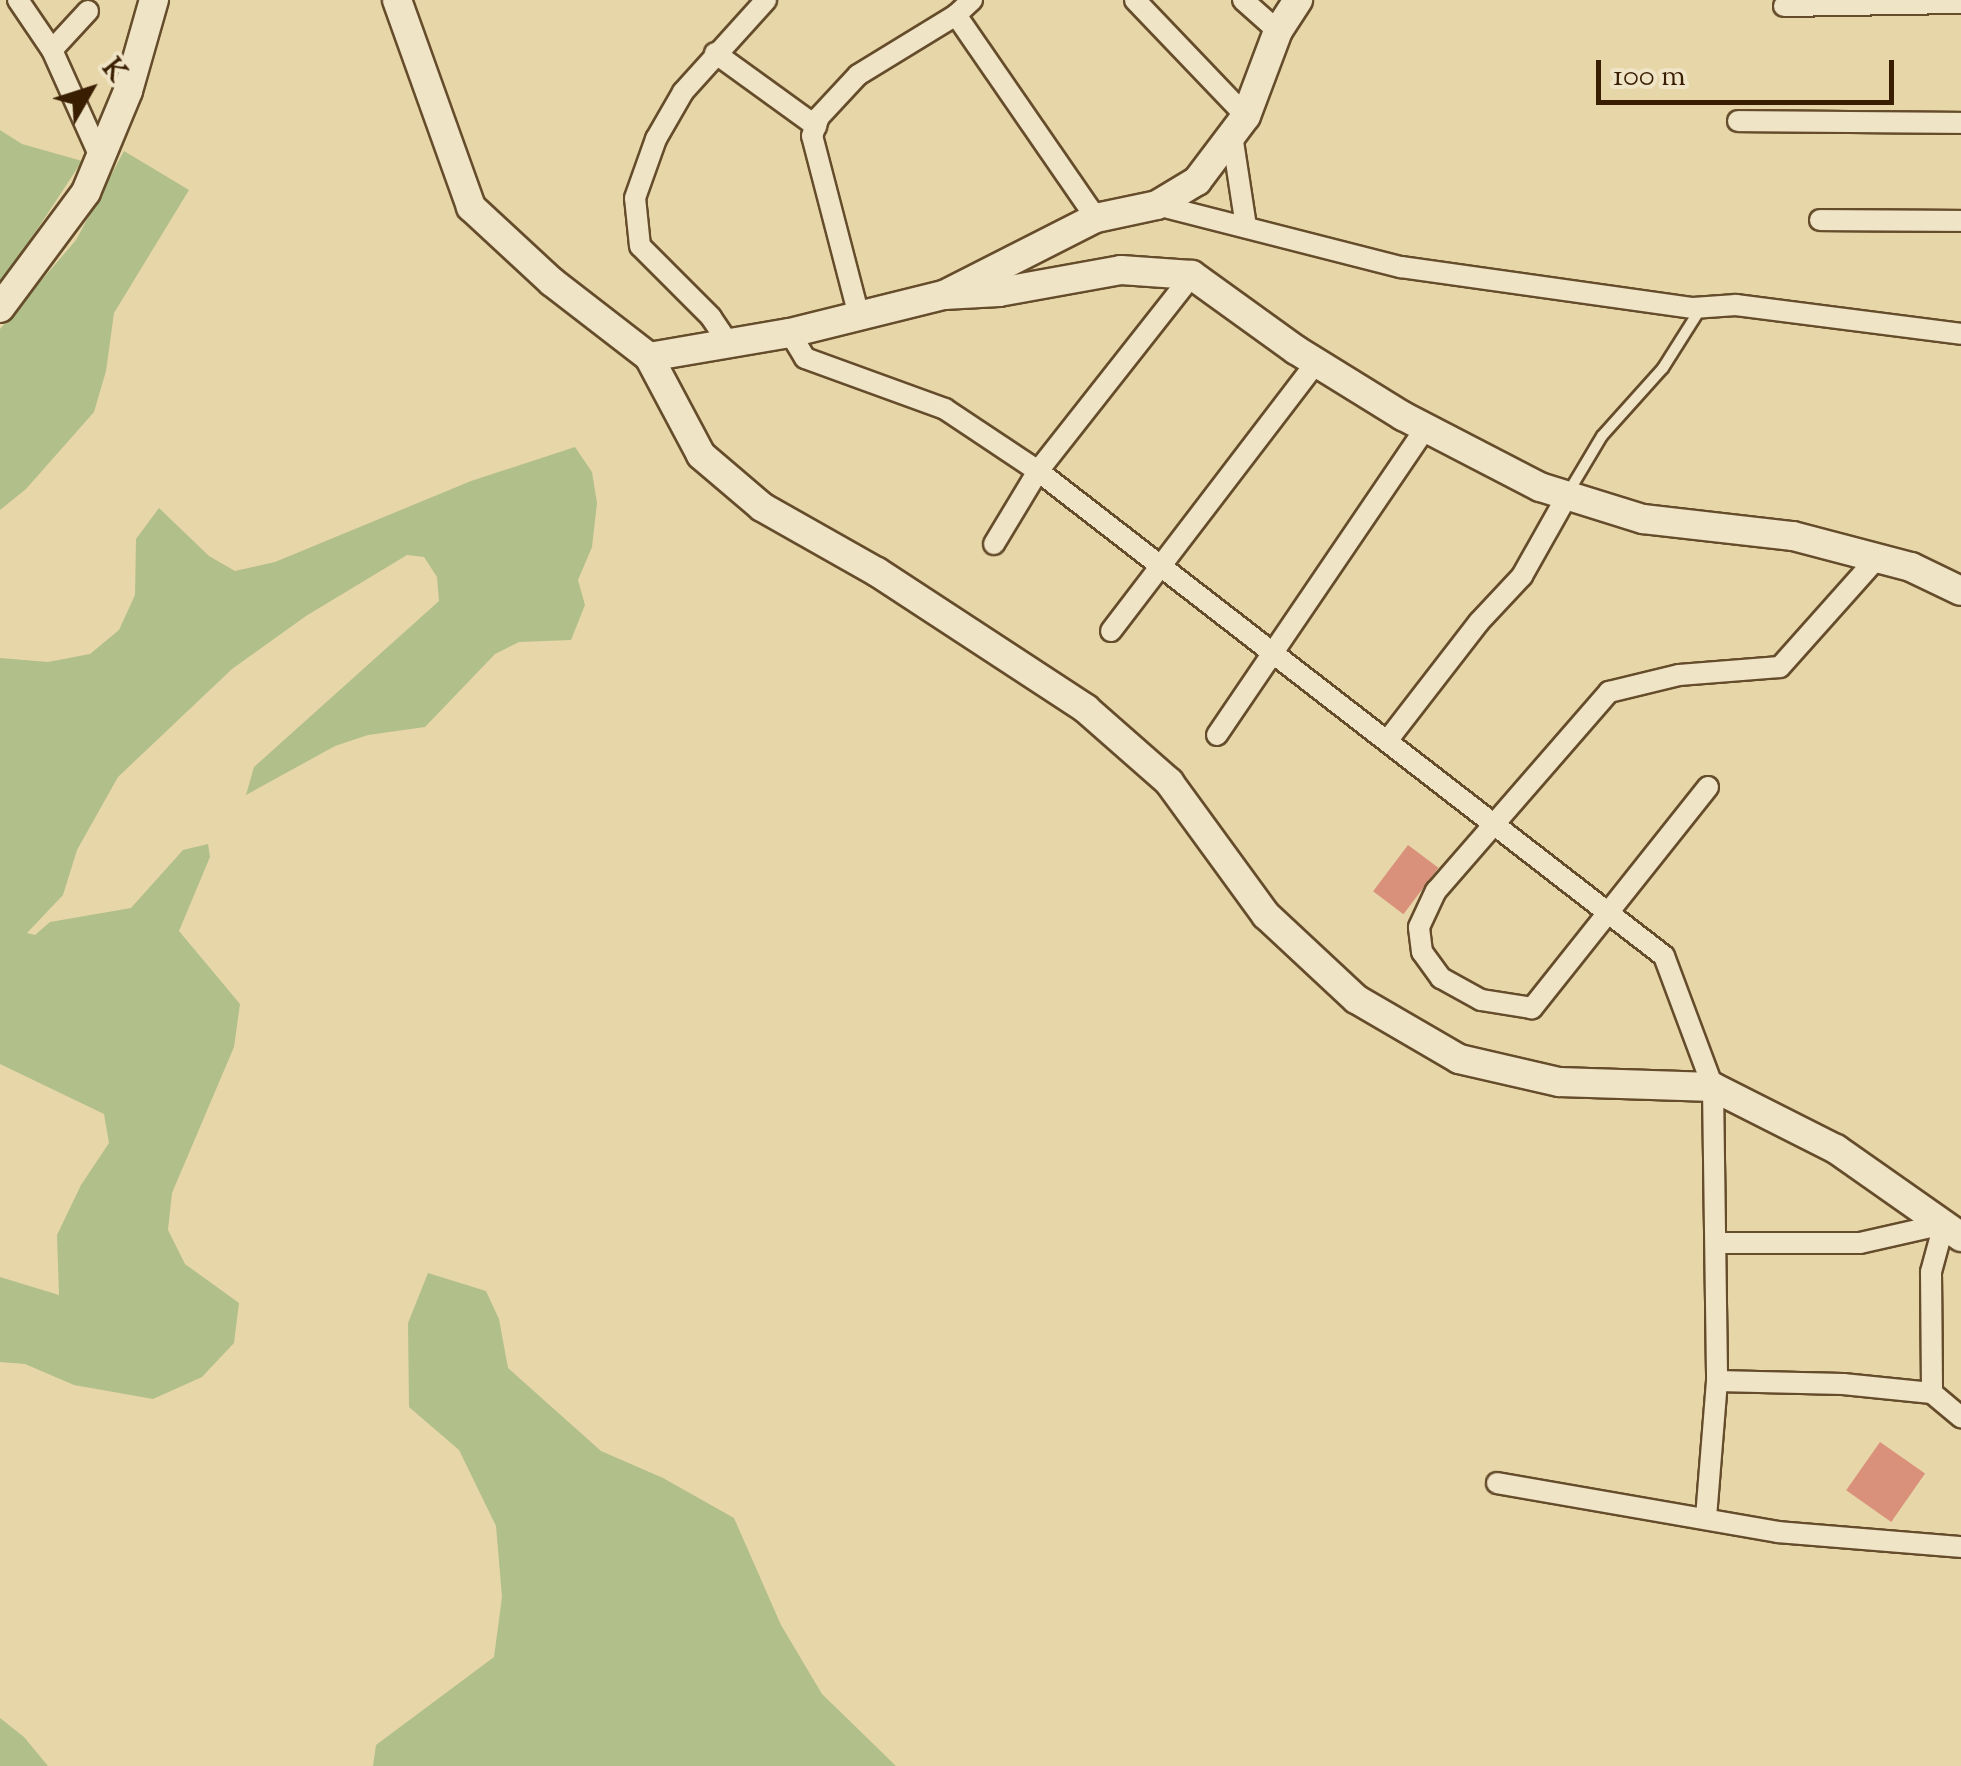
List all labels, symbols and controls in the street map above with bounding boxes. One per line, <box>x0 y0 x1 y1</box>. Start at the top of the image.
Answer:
north arrow <box>40 40 140 140</box>
scale bar <box>1601 40 1898 102</box>
text: K <box>91 51 135 92</box>
text: 100 m <box>1613 56 1686 99</box>

